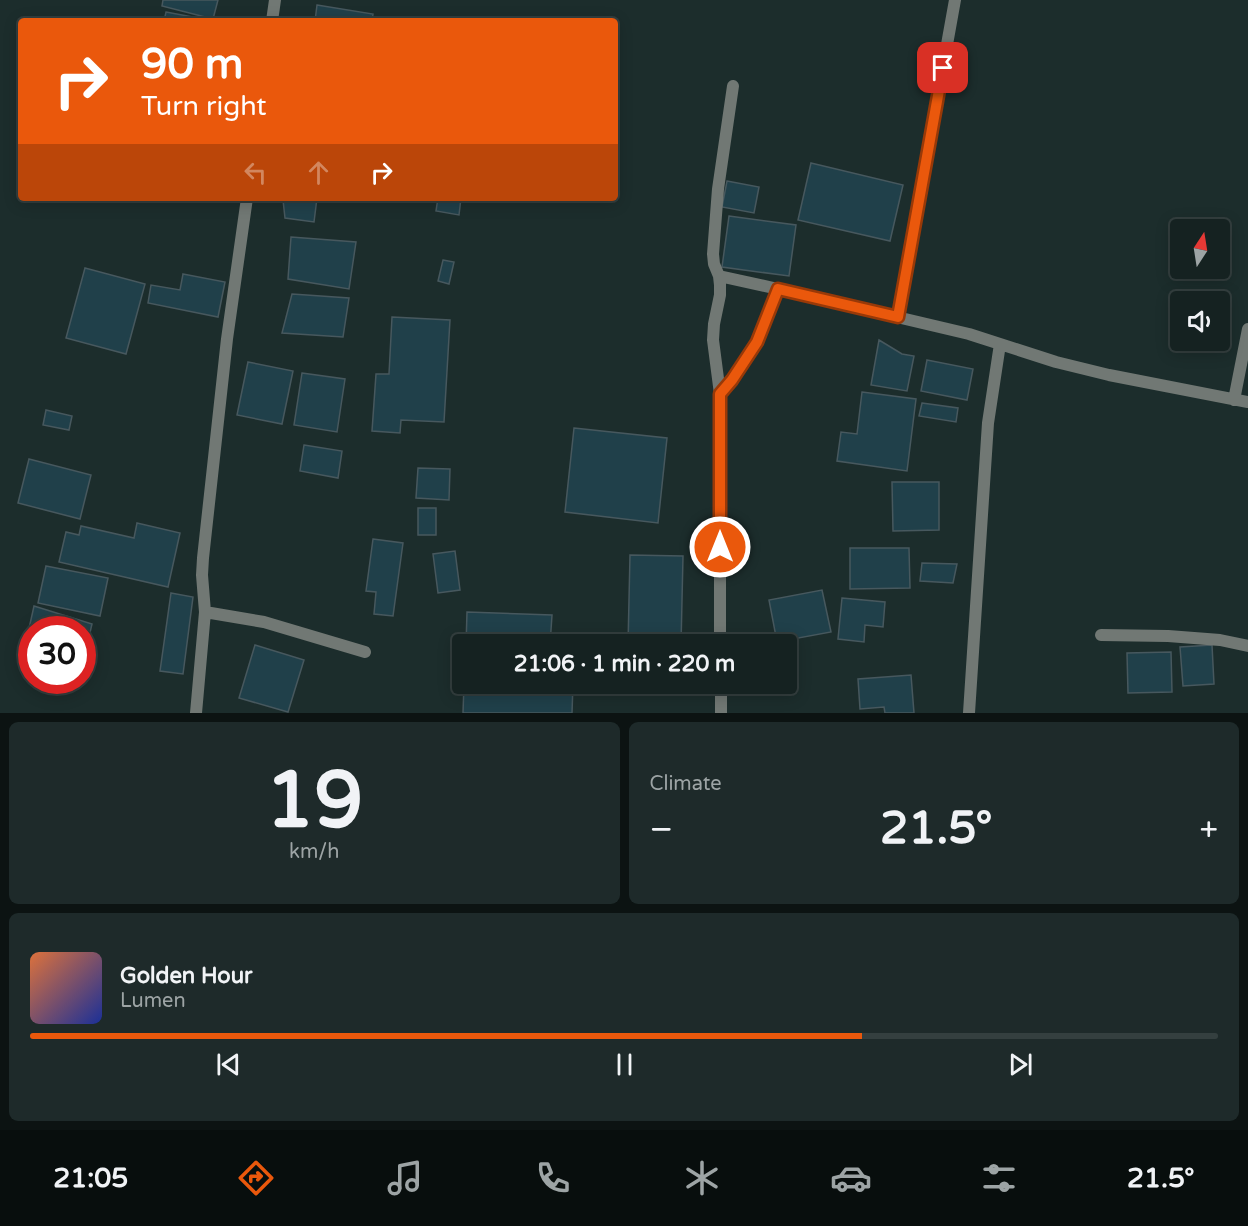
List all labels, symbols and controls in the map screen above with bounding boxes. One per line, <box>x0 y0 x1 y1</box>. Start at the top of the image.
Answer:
text: 90 m <box>141 39 243 90</box>
icon: right <box>42 42 120 120</box>
pin <box>917 42 968 93</box>
icon: arrive <box>926 51 959 84</box>
text: Turn right <box>141 90 267 123</box>
icon: left <box>239 156 272 189</box>
icon: ahead <box>302 156 335 189</box>
icon: right <box>365 156 398 189</box>
north arrow <box>1170 219 1230 279</box>
map controls <box>1170 219 1230 351</box>
button: sound <box>1170 291 1230 351</box>
position arrow <box>688 515 752 579</box>
speed limit sign: 30 <box>18 616 96 694</box>
text: 21:06 · 1 min · 220 m <box>514 651 735 677</box>
text: 19 <box>265 754 363 848</box>
text: Climate <box>650 772 722 796</box>
text: 21.5° <box>880 802 993 856</box>
text: − <box>650 810 673 849</box>
text: + <box>1199 810 1218 849</box>
text: km/h <box>289 840 339 864</box>
text: Golden Hour <box>120 963 252 989</box>
text: Lumen <box>120 989 186 1013</box>
icon: previous <box>212 1048 245 1081</box>
icon: pause <box>608 1048 641 1081</box>
icon: next <box>1004 1048 1037 1081</box>
icon: directions <box>235 1157 277 1199</box>
icon: music <box>384 1157 426 1199</box>
icon: phone <box>532 1157 574 1199</box>
icon: climate <box>681 1157 723 1199</box>
icon: car <box>830 1157 872 1199</box>
icon: filters <box>978 1157 1020 1199</box>
text: 21:05 <box>53 1162 128 1195</box>
text: 21.5° <box>1127 1162 1195 1195</box>

